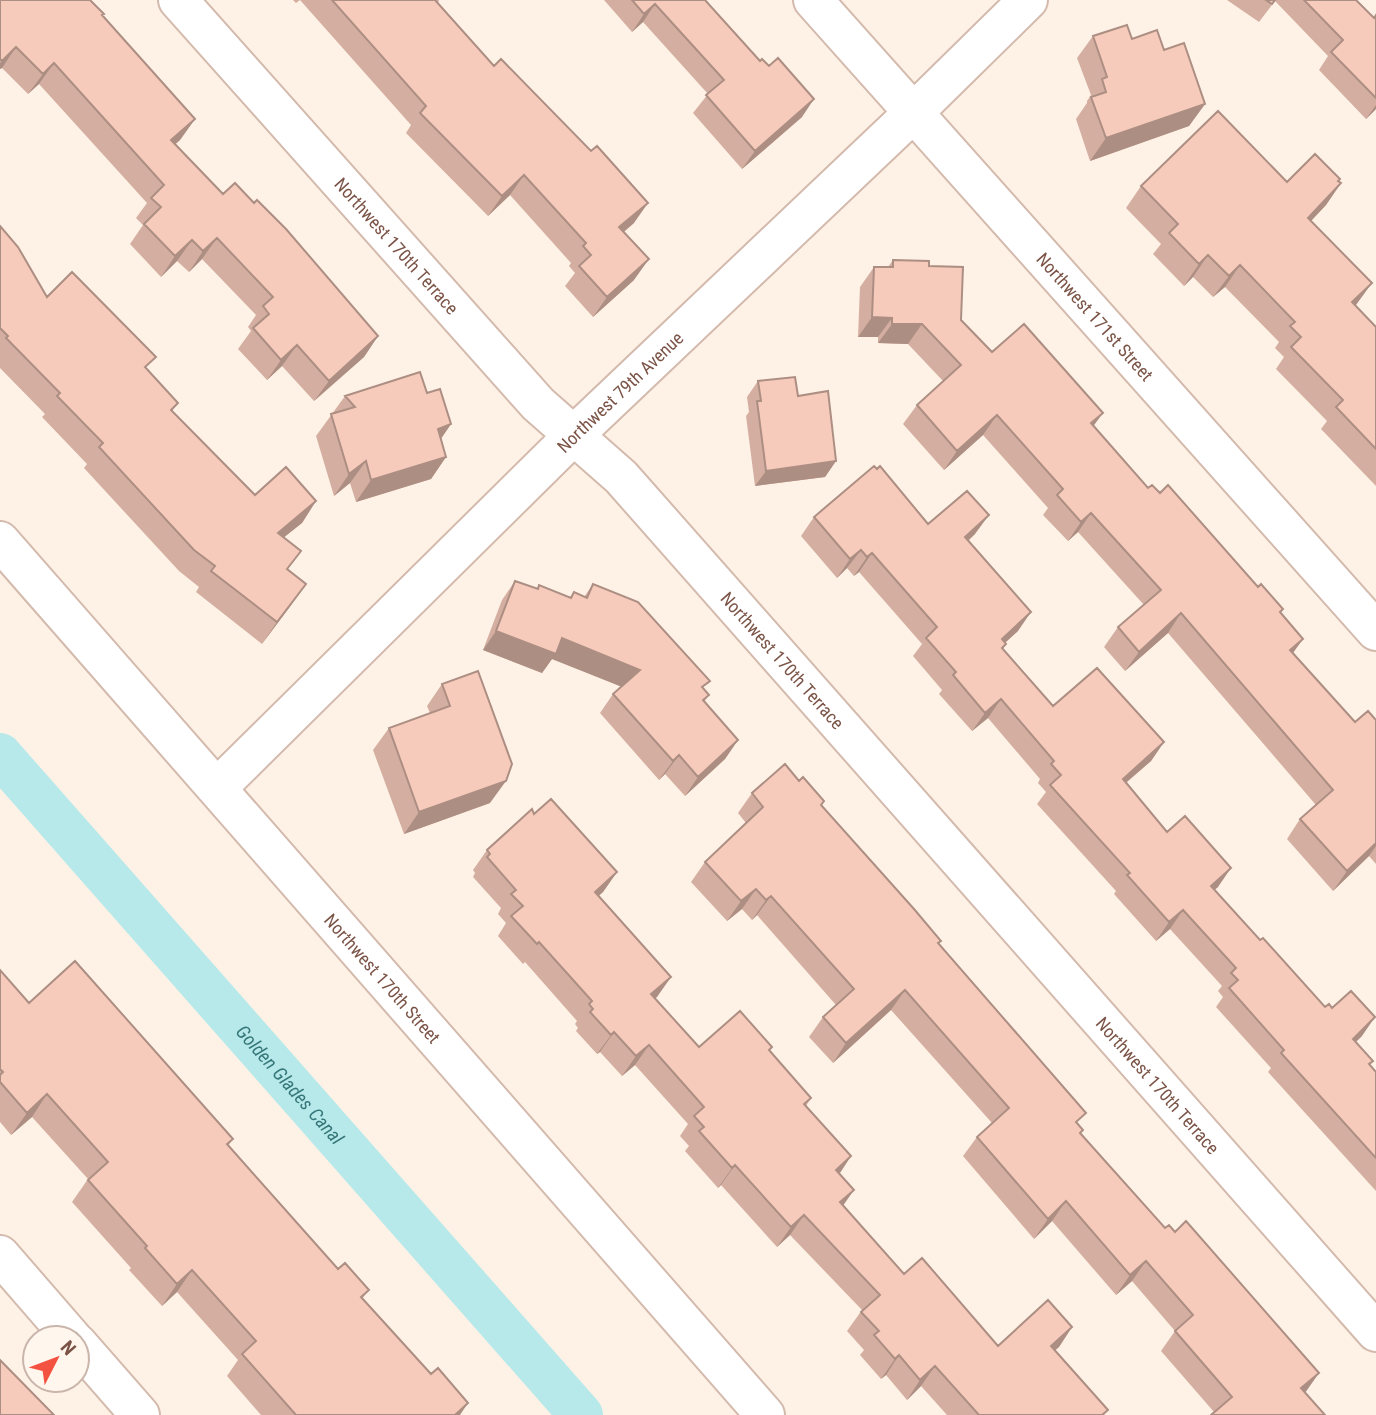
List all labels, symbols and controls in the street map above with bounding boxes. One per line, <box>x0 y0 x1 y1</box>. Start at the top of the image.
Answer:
street label: Northwest 170th Terrace <box>331 173 463 318</box>
street label: Northwest 171st Street <box>1033 248 1158 385</box>
street label: Northwest 79th Avenue <box>552 327 687 456</box>
street label: Northwest 170th Terrace <box>717 587 849 733</box>
street label: Northwest 170th Street <box>320 909 445 1047</box>
street label: Northwest 170th Terrace <box>1092 1012 1224 1158</box>
water label: Golden Glades Canal <box>231 1020 349 1149</box>
north arrow <box>21 1324 91 1394</box>
text: N <box>56 1336 81 1360</box>

